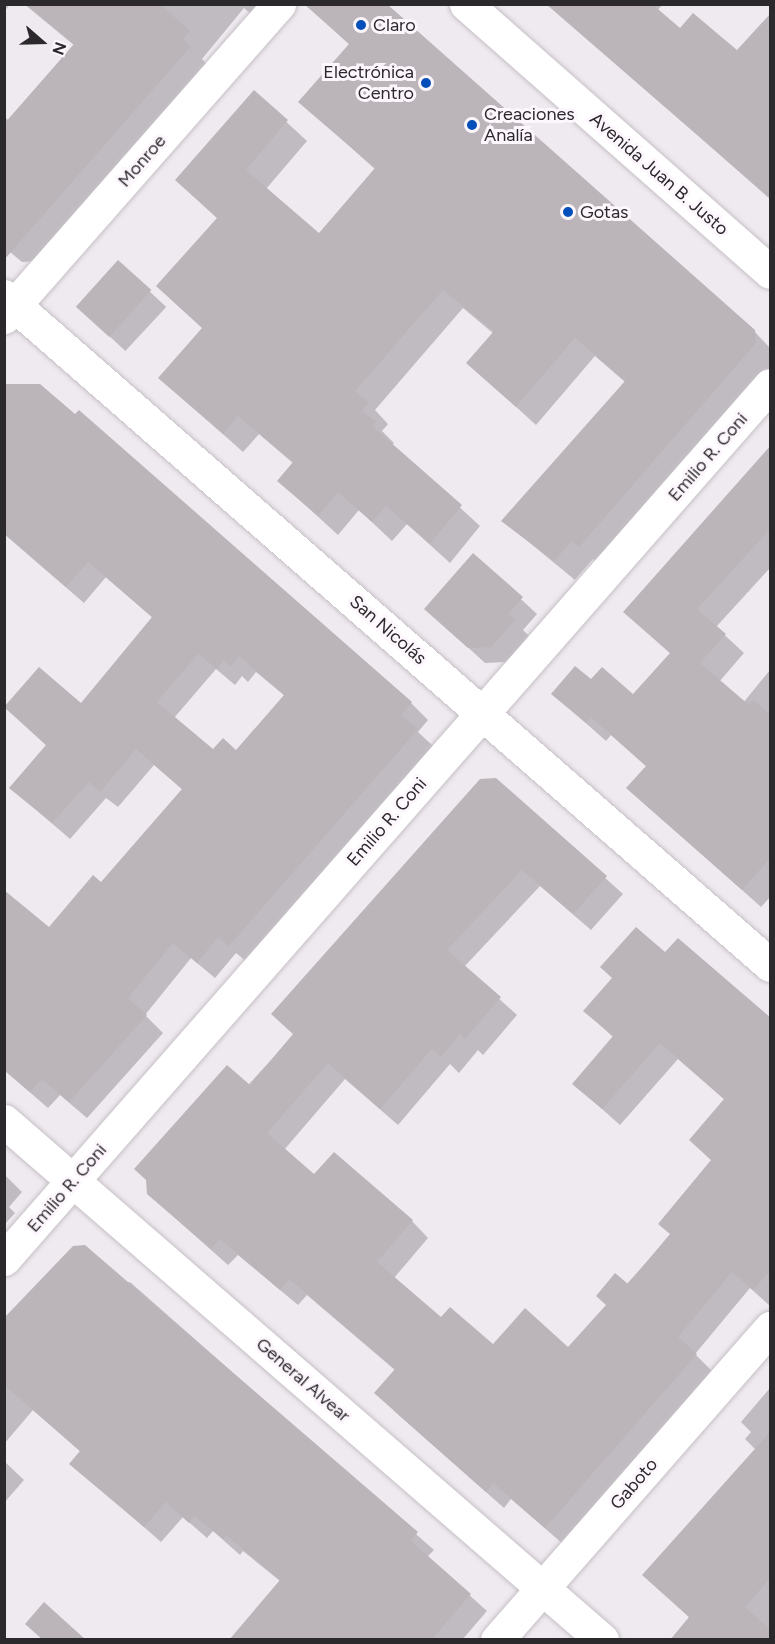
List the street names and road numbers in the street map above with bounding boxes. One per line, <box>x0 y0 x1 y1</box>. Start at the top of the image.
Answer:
street label: Avenida Juan B. Justo <box>585 108 733 240</box>
street label: Monroe <box>113 130 171 192</box>
street label: Emilio R. Coni <box>664 408 752 506</box>
street label: San Nicolás <box>345 591 431 669</box>
street label: Emilio R. Coni <box>343 773 431 871</box>
street label: Emilio R. Coni <box>23 1139 111 1237</box>
street label: General Alvear <box>252 1333 354 1427</box>
street label: Gaboto <box>606 1454 662 1514</box>

